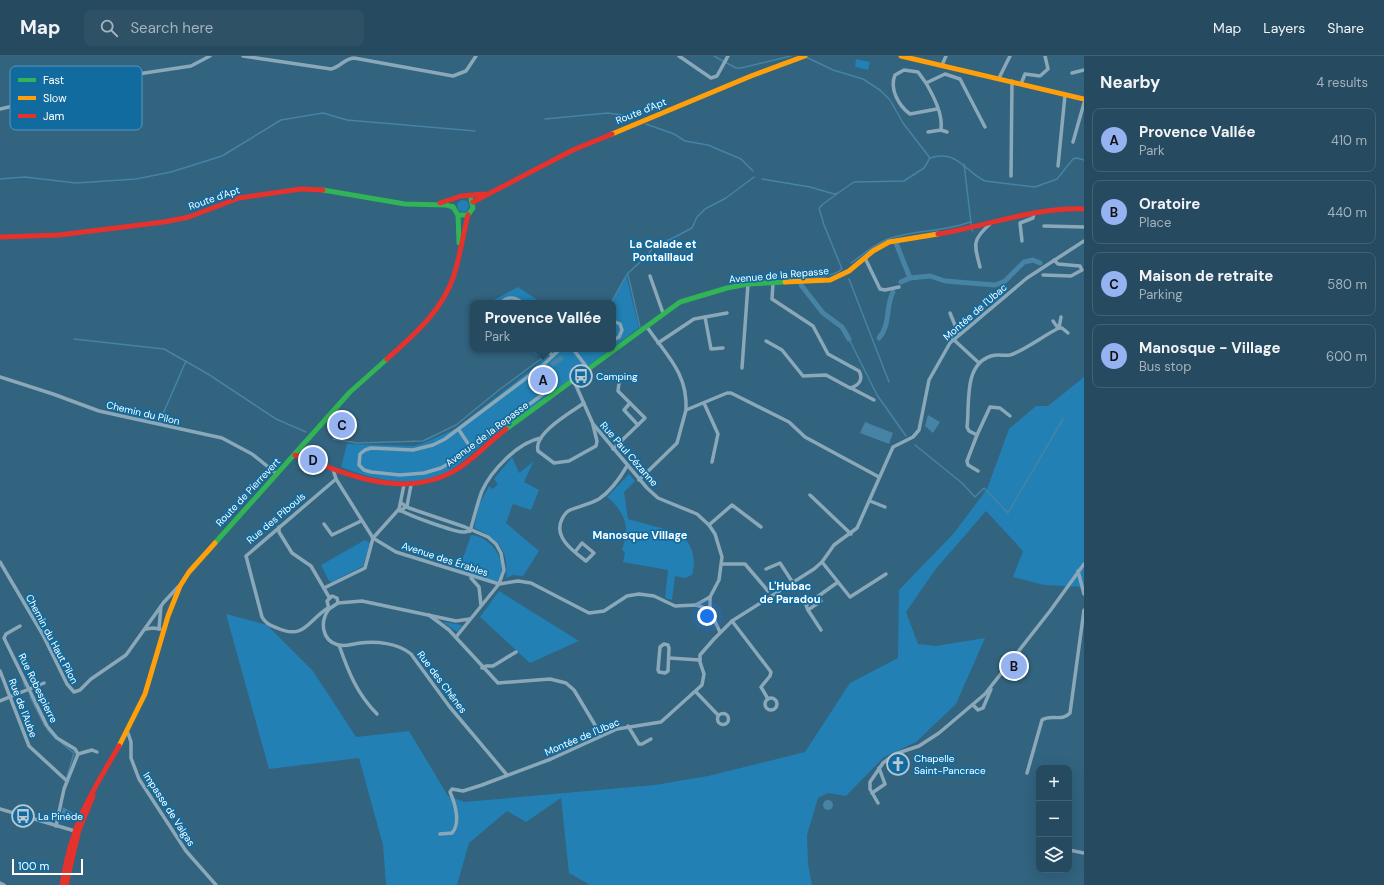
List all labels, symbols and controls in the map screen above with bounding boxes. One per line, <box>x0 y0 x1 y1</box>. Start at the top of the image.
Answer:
search box <box>84 10 364 46</box>
text: Map <box>20 15 60 40</box>
icon: search <box>98 17 120 39</box>
text: Search here <box>130 18 213 38</box>
text: Map <box>1213 19 1241 37</box>
text: Layers <box>1263 19 1305 37</box>
text: Share <box>1327 19 1364 37</box>
legend <box>10 66 142 130</box>
text: Nearby <box>1100 71 1160 93</box>
text: Fast <box>43 73 64 87</box>
text: 4 results <box>1316 74 1368 91</box>
text: Slow <box>43 91 67 105</box>
street label: Route d'Apt <box>614 95 668 127</box>
text: Jam <box>43 109 64 123</box>
text: Provence Vallée <box>1139 122 1256 142</box>
text: A <box>1109 132 1119 149</box>
text: 410 m <box>1331 132 1367 149</box>
text: Park <box>1139 142 1165 159</box>
street label: Route d'Apt <box>187 183 241 213</box>
text: Oratoire <box>1139 194 1200 214</box>
text: B <box>1110 204 1118 221</box>
text: 440 m <box>1327 204 1367 221</box>
text: Place <box>1139 214 1171 231</box>
district label: La Calade et Pontaillaud <box>630 237 697 264</box>
street label: Avenue de la Repasse <box>728 264 830 286</box>
text: Maison de retraite <box>1139 266 1273 286</box>
text: C <box>1109 276 1119 293</box>
text: 580 m <box>1327 276 1367 293</box>
street label: Montée de l'Ubac <box>940 281 1010 343</box>
text: Parking <box>1139 286 1183 303</box>
popup <box>470 300 616 352</box>
text: Provence Vallée <box>485 308 601 328</box>
text: Park <box>485 328 510 345</box>
text: Manosque - Village <box>1139 338 1280 358</box>
text: D <box>1109 348 1119 365</box>
text: 600 m <box>1326 348 1367 365</box>
text: Bus stop <box>1139 358 1191 375</box>
bus stop icon: Camping <box>568 363 594 389</box>
pin: A <box>530 365 556 395</box>
place label: Camping <box>596 370 638 383</box>
street label: Chemin du Pilon <box>105 398 181 428</box>
street label: Avenue de la Repasse <box>443 398 531 469</box>
pin: C <box>329 410 355 440</box>
street label: Rue Paul Cézanne <box>597 419 661 489</box>
pin: D <box>300 445 326 475</box>
street label: Route de Pierrevert <box>213 455 283 529</box>
street label: Rue des Pibouls <box>244 490 308 546</box>
district label: Manosque Village <box>593 528 688 542</box>
street label: Avenue des Érables <box>400 539 490 579</box>
district label: L'Hubac de Paradou <box>760 579 821 606</box>
street label: Chemin du Haut Pilon <box>23 592 81 686</box>
your location <box>697 606 717 626</box>
street label: Rue des Chênes <box>414 648 470 716</box>
street label: Rue Robespierre <box>16 651 61 725</box>
pin: B <box>1001 651 1027 681</box>
street label: Rue de l'Aube <box>6 677 40 740</box>
street label: Montée de l'Ubac <box>543 715 622 759</box>
church icon: Chapelle Saint-Pancrace <box>885 751 911 777</box>
place label: Chapelle Saint-Pancrace <box>914 752 986 777</box>
map controls <box>1036 765 1072 873</box>
button: + <box>1036 765 1072 801</box>
street label: Impasse de Valgas <box>140 769 198 849</box>
button: − <box>1036 801 1072 837</box>
bus stop icon: La Pinède <box>10 803 36 829</box>
place label: La Pinède <box>38 810 83 823</box>
button: layers <box>1036 837 1072 873</box>
scale bar <box>12 857 83 876</box>
text: 100 m <box>18 859 49 873</box>

